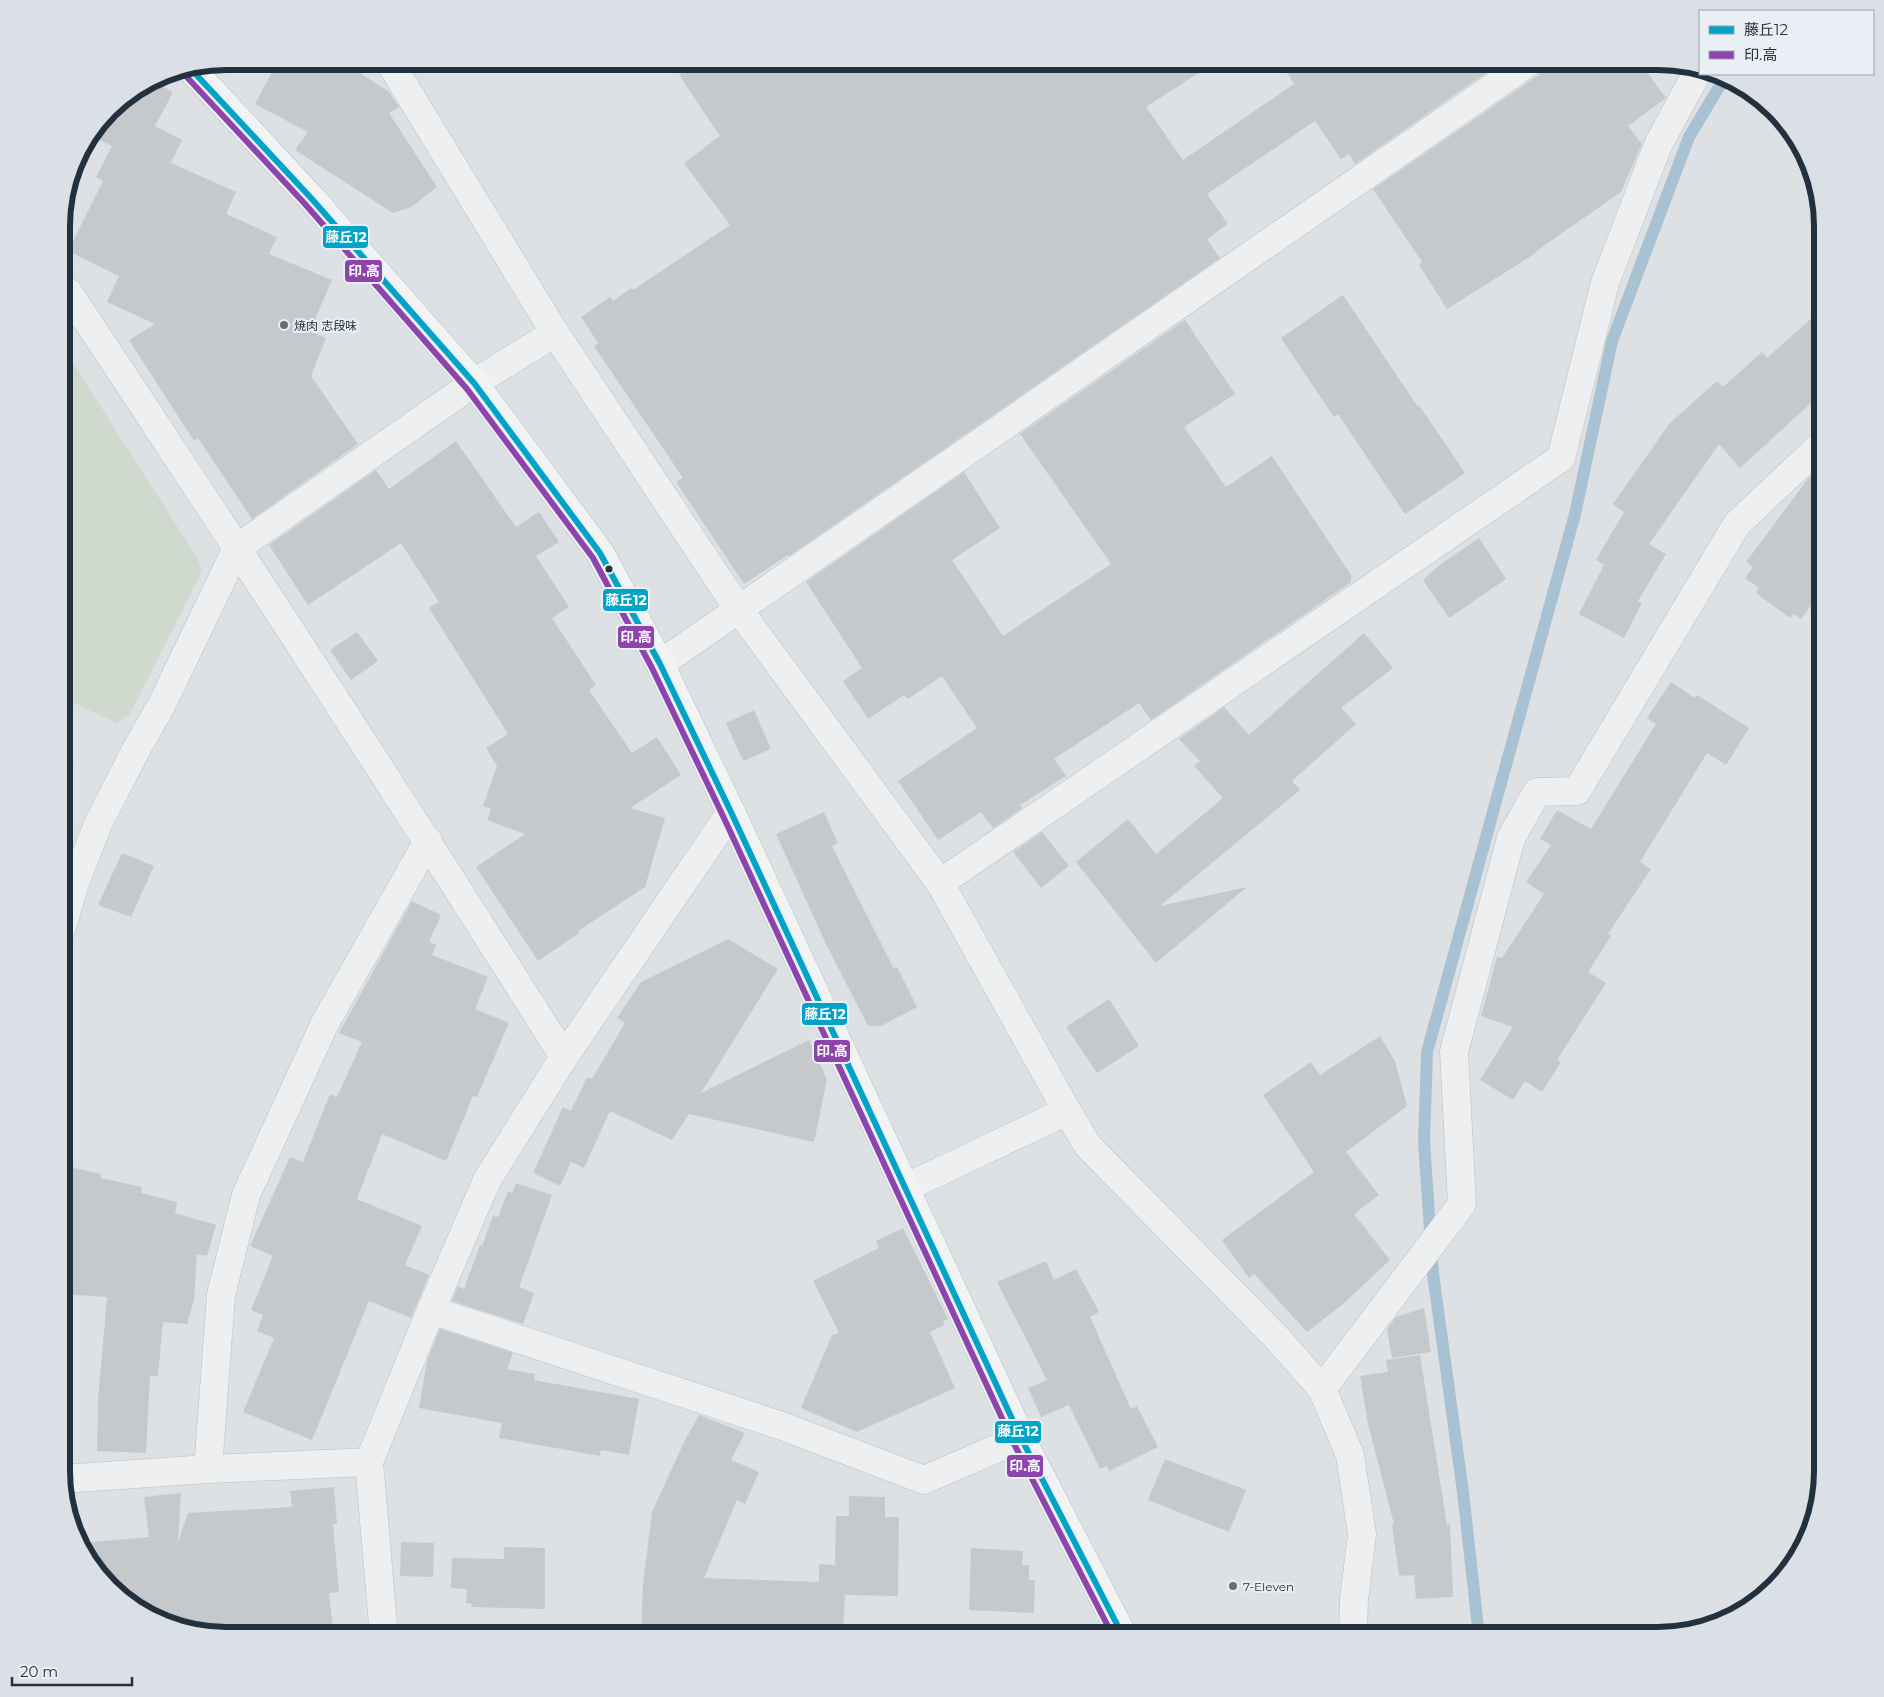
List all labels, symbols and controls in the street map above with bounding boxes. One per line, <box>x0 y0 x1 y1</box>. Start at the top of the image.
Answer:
legend <box>1699 10 1874 75</box>
text: 藤丘12 <box>1744 20 1788 39</box>
text: 印.高 <box>1744 45 1777 64</box>
line badge: 藤丘12 <box>322 225 369 249</box>
text: 藤丘12 <box>325 228 367 246</box>
line badge: 印.高 <box>344 259 383 283</box>
text: 印.高 <box>348 262 380 280</box>
place label: 焼肉 志段味 <box>294 318 357 333</box>
marker: 焼肉 志段味 <box>278 319 290 331</box>
unlabelled marker <box>604 564 614 574</box>
line badge: 藤丘12 <box>602 588 649 612</box>
text: 藤丘12 <box>605 591 647 609</box>
line badge: 印.高 <box>617 625 655 649</box>
text: 印.高 <box>620 628 652 646</box>
line badge: 藤丘12 <box>801 1002 848 1026</box>
text: 藤丘12 <box>804 1005 846 1023</box>
line badge: 印.高 <box>813 1039 851 1063</box>
text: 印.高 <box>816 1042 848 1060</box>
line badge: 藤丘12 <box>994 1420 1042 1444</box>
text: 藤丘12 <box>997 1422 1039 1440</box>
line badge: 印.高 <box>1006 1454 1044 1478</box>
text: 印.高 <box>1009 1457 1041 1475</box>
place label: 7-Eleven <box>1243 1579 1294 1594</box>
marker: 7-Eleven <box>1227 1580 1239 1592</box>
scale bar <box>12 1654 132 1686</box>
text: 20 m <box>20 1662 58 1681</box>

